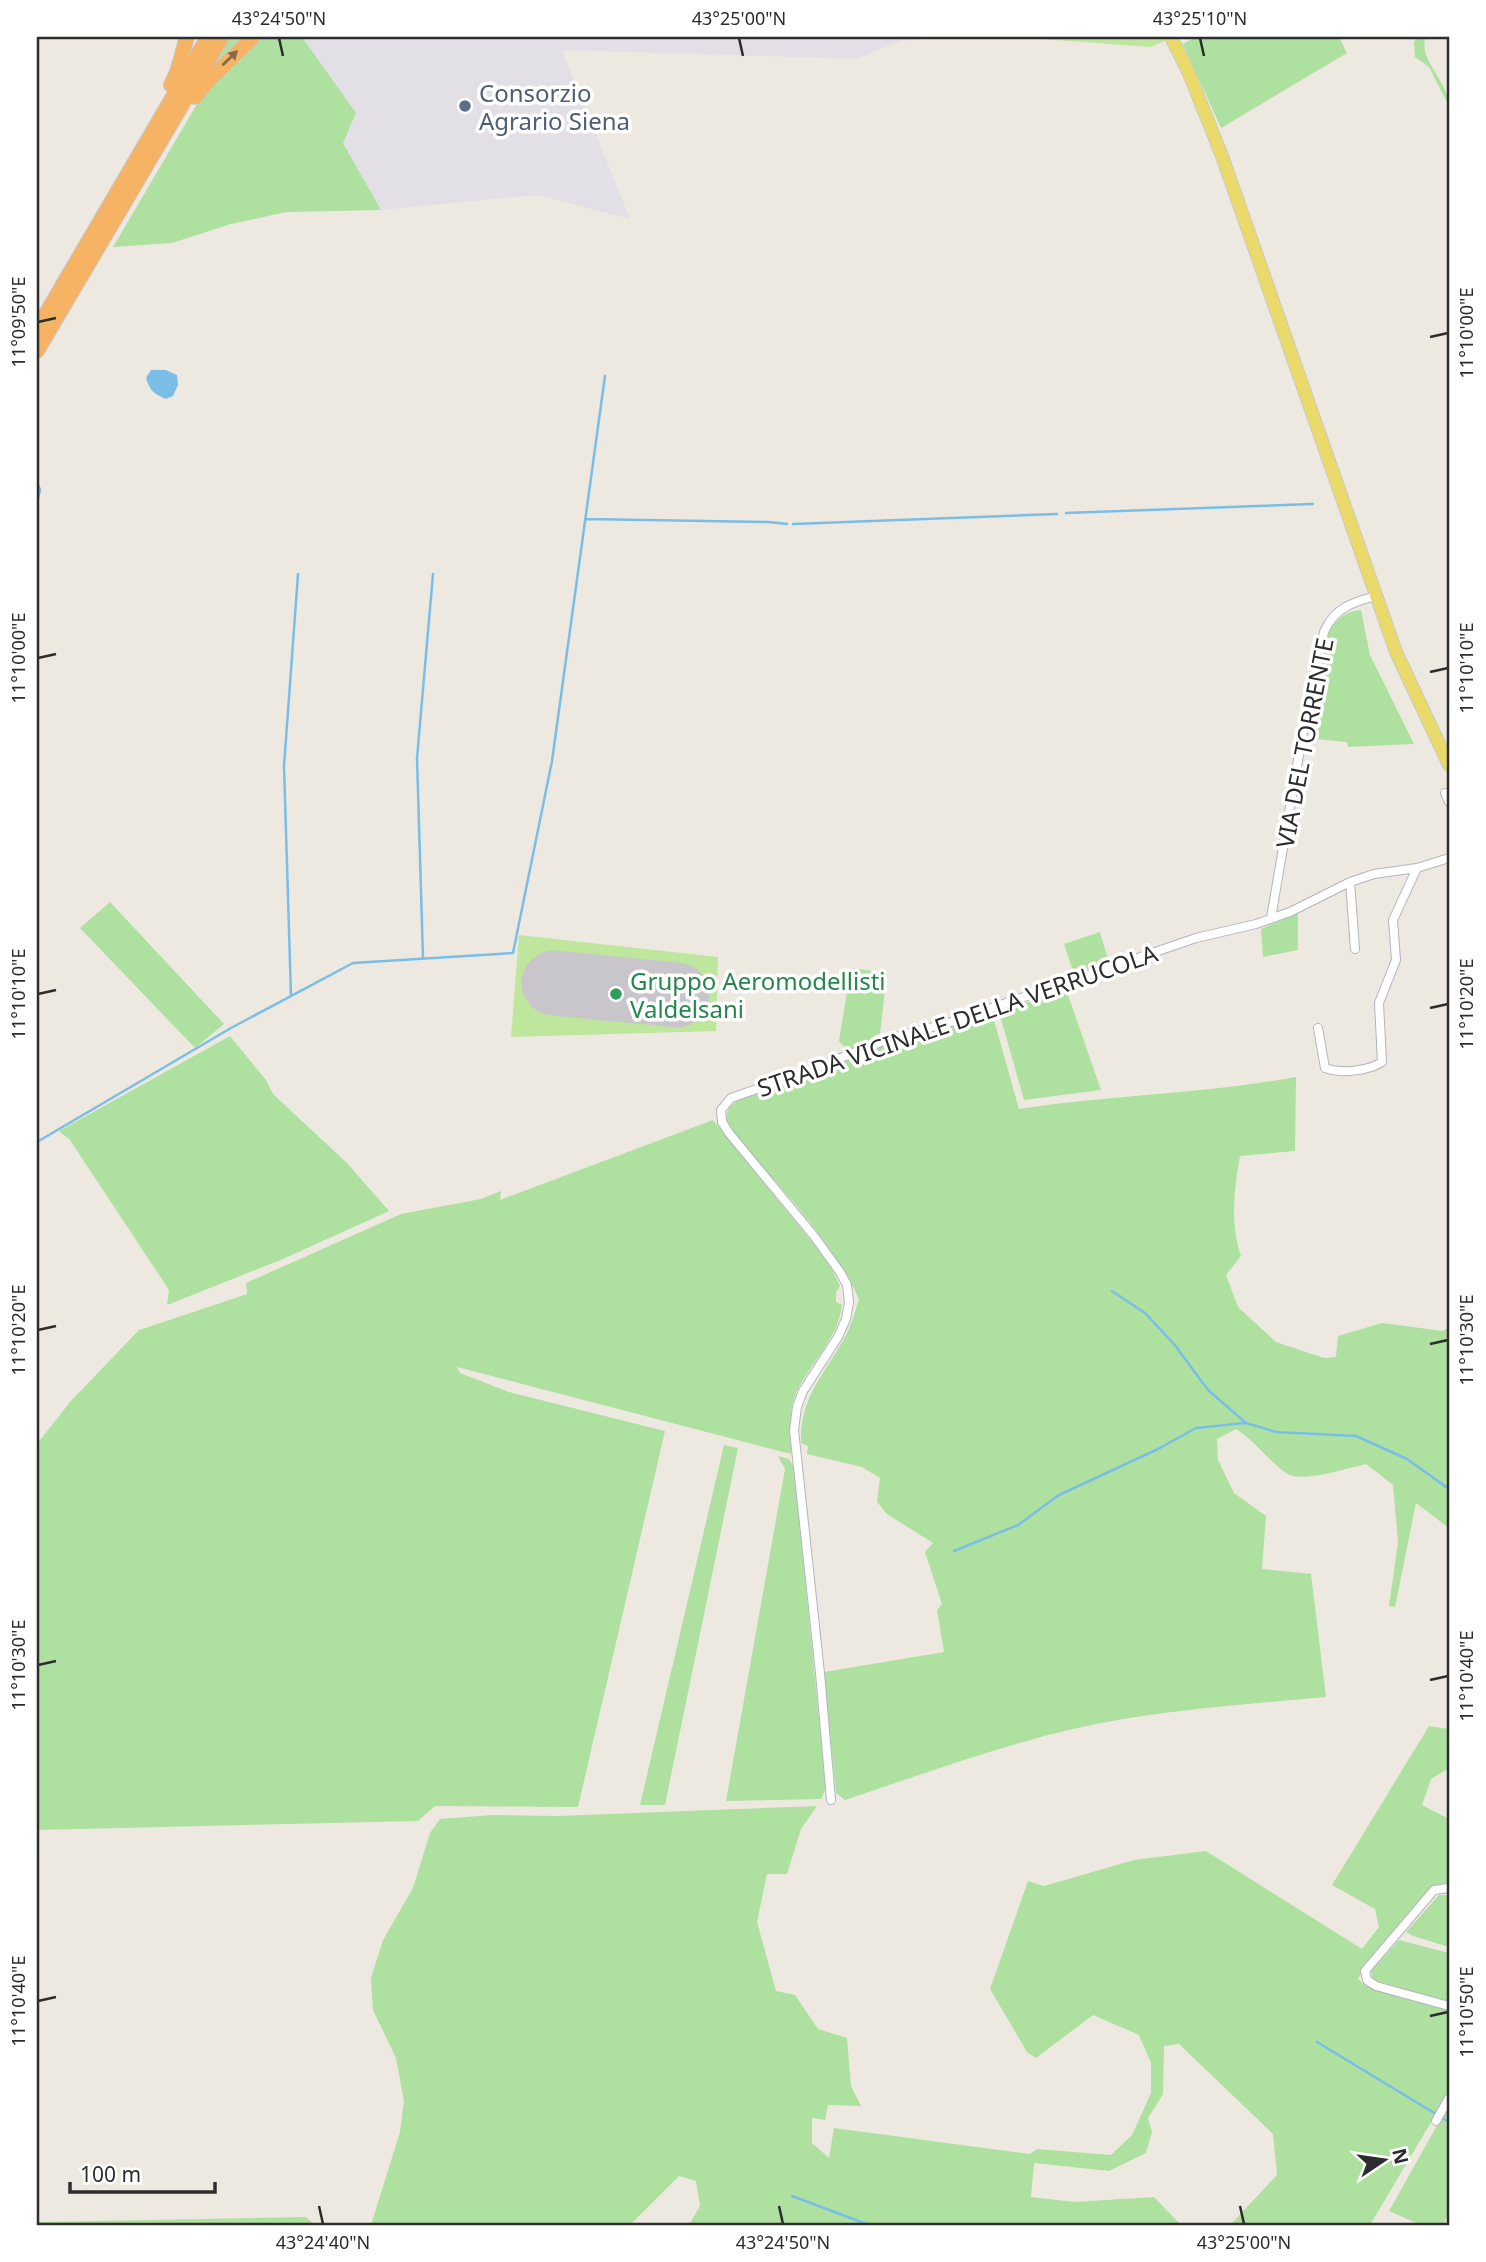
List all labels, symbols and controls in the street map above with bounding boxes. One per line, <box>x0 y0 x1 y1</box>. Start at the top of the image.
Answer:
text: 43°24'50"N <box>232 6 326 30</box>
text: 43°25'00"N <box>692 6 786 30</box>
text: 43°25'10"N <box>1153 6 1247 30</box>
one-way arrow <box>222 50 239 67</box>
place label: Consorzio Agrario Siena <box>479 76 630 137</box>
marker: Consorzio Agrario Siena <box>457 98 473 114</box>
text: 11°09'50"E <box>6 277 30 367</box>
text: 11°10'00"E <box>1454 288 1478 378</box>
text: 11°10'00"E <box>6 613 30 703</box>
text: 11°10'10"E <box>1454 623 1478 713</box>
street label: VIA DEL TORRENTE <box>1267 635 1341 851</box>
street label: STRADA VICINALE DELLA VERRUCOLA <box>753 936 1162 1104</box>
text: 11°10'10"E <box>6 949 30 1039</box>
text: 11°10'20"E <box>1454 959 1478 1049</box>
place label: Gruppo Aeromodellisti Valdelsani <box>630 964 886 1025</box>
marker: Gruppo Aeromodellisti Valdelsani <box>608 986 624 1002</box>
text: 11°10'20"E <box>6 1285 30 1375</box>
text: 11°10'30"E <box>1454 1295 1478 1385</box>
text: 11°10'30"E <box>6 1620 30 1710</box>
text: 11°10'40"E <box>1454 1631 1478 1721</box>
text: 11°10'40"E <box>6 1956 30 2046</box>
text: 11°10'50"E <box>1454 1967 1478 2057</box>
north arrow <box>1350 2126 1420 2196</box>
text: N <box>1386 2146 1415 2167</box>
scale bar <box>70 2150 215 2194</box>
text: 100 m <box>80 2160 141 2188</box>
text: 43°24'40"N <box>276 2230 370 2254</box>
text: 43°24'50"N <box>736 2230 830 2254</box>
text: 43°25'00"N <box>1197 2230 1291 2254</box>

